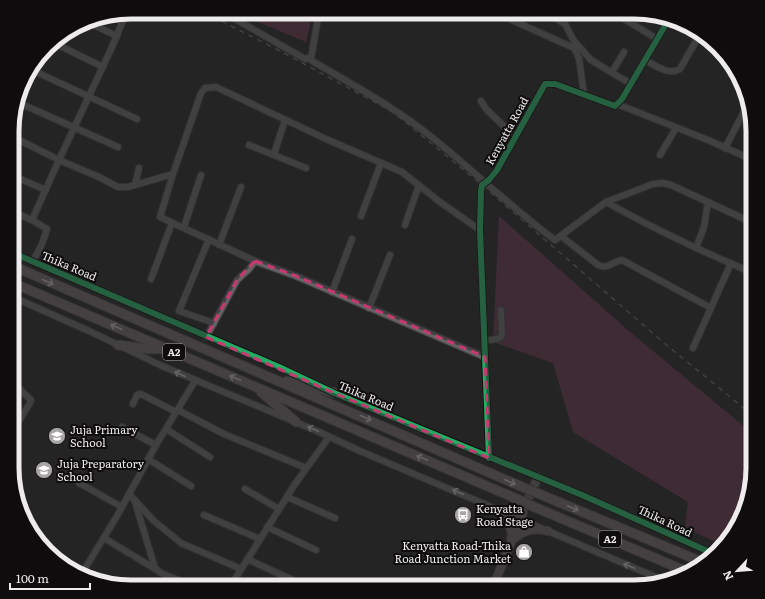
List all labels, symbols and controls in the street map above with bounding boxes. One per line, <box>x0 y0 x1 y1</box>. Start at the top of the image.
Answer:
street label: Kenyatta Road <box>481 93 532 168</box>
street label: Thika Road <box>39 246 100 284</box>
one-way arrow <box>42 279 54 286</box>
one-way arrow <box>110 322 122 330</box>
road number: A2 <box>163 344 185 360</box>
one-way arrow <box>175 370 187 378</box>
one-way arrow <box>230 373 242 381</box>
street label: Thika Road <box>336 376 397 414</box>
one-way arrow <box>359 415 371 423</box>
place label: Juja Primary School <box>70 421 138 450</box>
one-way arrow <box>308 425 320 433</box>
school or university icon: Juja Primary School <box>47 426 67 446</box>
one-way arrow <box>416 454 428 461</box>
place label: Juja Preparatory School <box>57 455 145 484</box>
school or university icon: Juja Preparatory School <box>34 460 54 480</box>
one-way arrow <box>504 478 516 486</box>
one-way arrow <box>452 488 464 496</box>
place label: Kenyatta Road Stage <box>476 500 534 529</box>
street label: Thika Road <box>635 500 696 540</box>
bus stop icon: Kenyatta Road Stage <box>453 505 473 525</box>
one-way arrow <box>567 505 579 512</box>
road number: A2 <box>599 531 621 547</box>
place label: Kenyatta Road-Thika Road Junction Market <box>395 537 512 566</box>
shop icon: Kenyatta Road-Thika Road Junction Market <box>514 542 534 562</box>
north arrow <box>717 551 757 591</box>
one-way arrow <box>624 561 636 569</box>
scale bar <box>10 565 90 591</box>
text: N <box>718 568 736 583</box>
text: 100 m <box>16 569 49 587</box>

